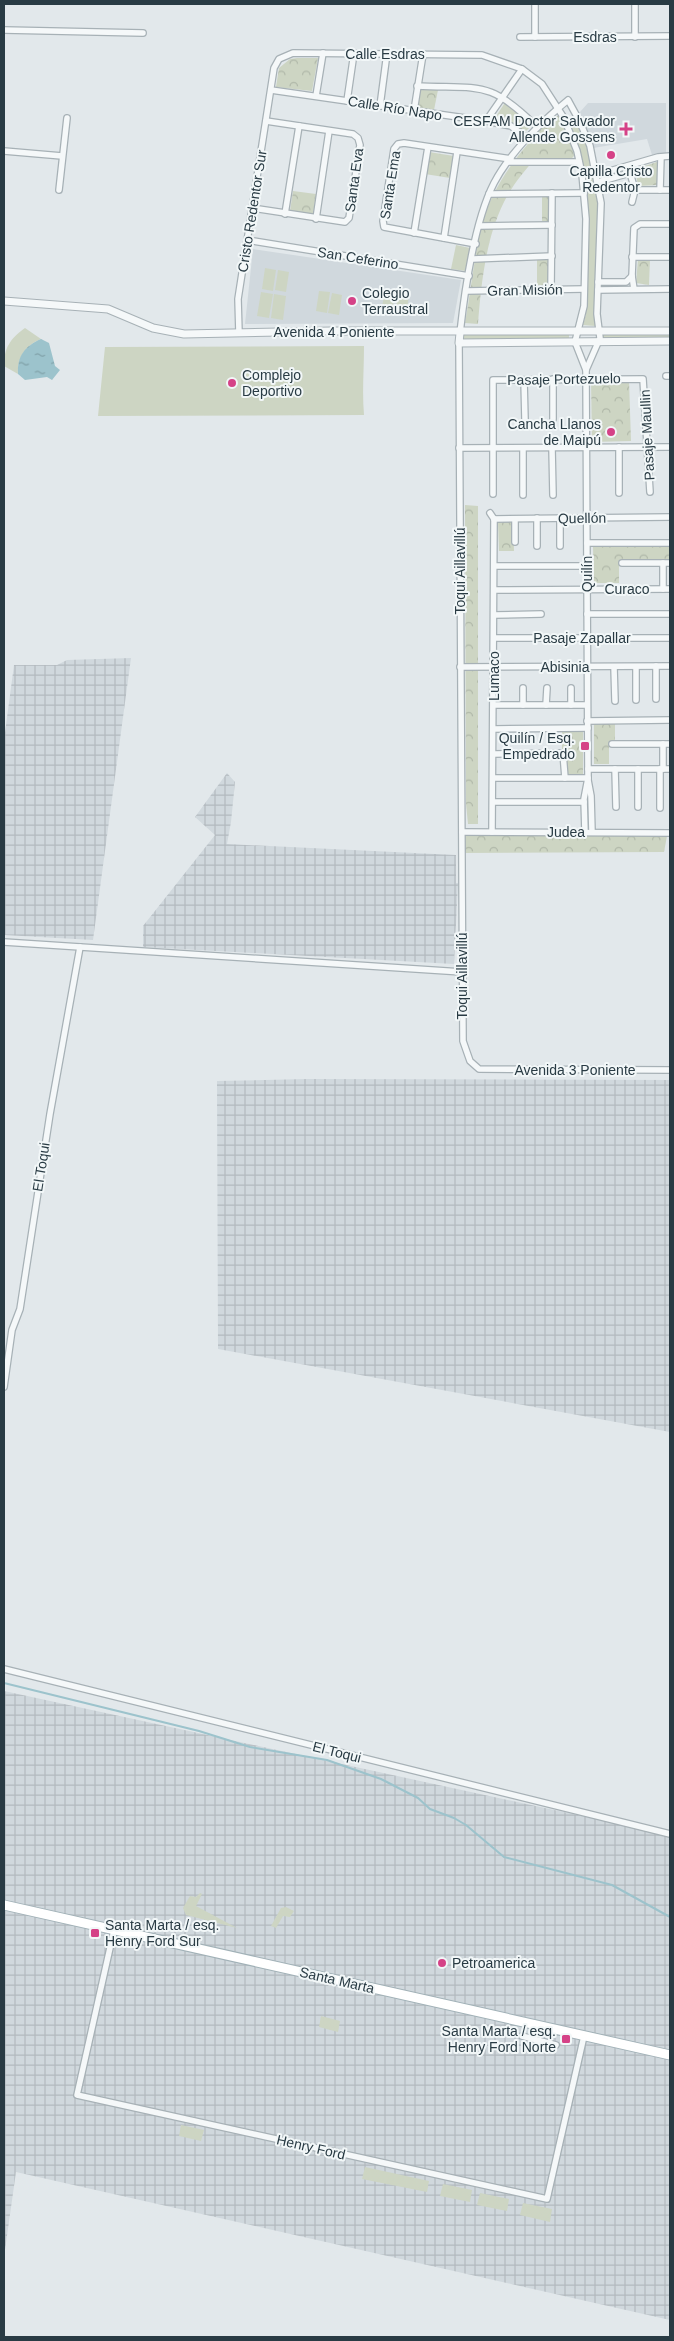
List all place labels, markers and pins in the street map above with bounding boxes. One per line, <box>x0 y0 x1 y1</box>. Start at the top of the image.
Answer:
place label: CESFAM Doctor Salvador Allende Gossens <box>453 113 615 145</box>
marker: CESFAM Doctor Salvador Allende Gossens <box>619 122 633 136</box>
marker: Capilla Cristo Redentor <box>605 149 617 161</box>
place label: Capilla Cristo Redentor <box>569 163 653 195</box>
place label: Colegio Terraustral <box>362 285 428 317</box>
marker: Colegio Terraustral <box>346 295 358 307</box>
place label: Complejo Deportivo <box>242 367 302 399</box>
marker: Complejo Deportivo <box>226 377 238 389</box>
place label: Cancha Llanos de Maipú <box>508 416 601 448</box>
marker: Cancha Llanos de Maipú <box>605 426 617 438</box>
place label: Quilín / Esq. Empedrado <box>499 730 575 762</box>
marker: Quilín / Esq. Empedrado <box>579 740 591 752</box>
place label: Santa Marta / esq. Henry Ford Sur <box>105 1917 219 1949</box>
marker: Santa Marta / esq. Henry Ford Sur <box>89 1927 101 1939</box>
place label: Petroamerica <box>452 1955 535 1971</box>
marker: Petroamerica <box>436 1957 448 1969</box>
place label: Santa Marta / esq. Henry Ford Norte <box>442 2023 556 2055</box>
marker: Santa Marta / esq. Henry Ford Norte <box>560 2033 572 2045</box>

